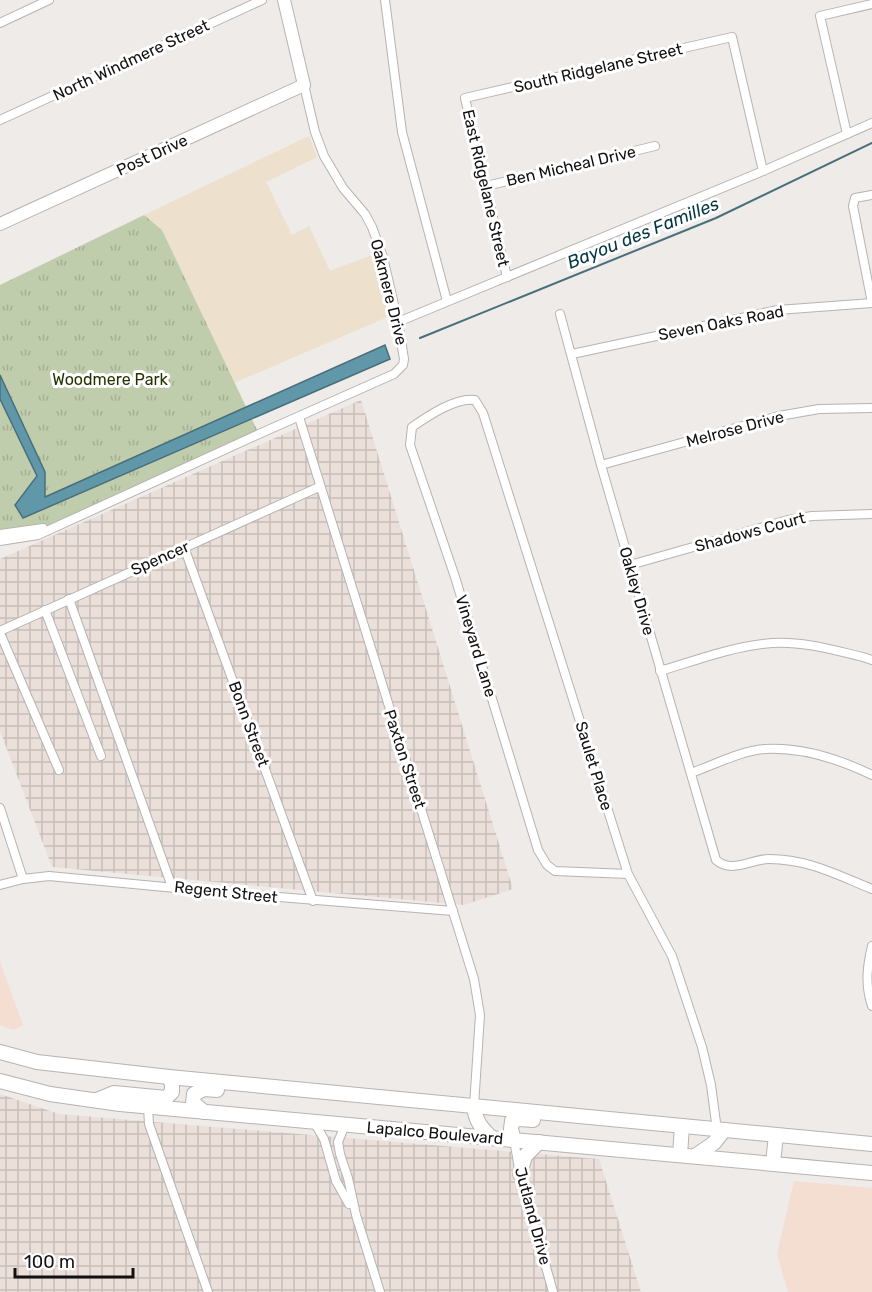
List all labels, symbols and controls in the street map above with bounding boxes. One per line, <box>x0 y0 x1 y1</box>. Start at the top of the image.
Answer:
street label: North Windmere Street <box>50 15 212 105</box>
street label: South Ridgelane Street <box>512 39 684 97</box>
street label: East Ridgelane Street <box>459 108 513 268</box>
street label: Post Drive <box>113 130 191 180</box>
street label: Ben Micheal Drive <box>504 142 638 190</box>
water label: Bayou des Familles <box>564 192 722 274</box>
street label: Oakmere Drive <box>367 237 411 347</box>
street label: Seven Oaks Road <box>657 302 785 344</box>
park label: Woodmere Park <box>52 370 169 389</box>
street label: Melrose Drive <box>684 407 786 451</box>
street label: Shadows Court <box>693 508 807 556</box>
street label: Spencer <box>128 537 192 579</box>
street label: Oakley Drive <box>615 545 659 638</box>
street label: Vineyard Lane <box>451 593 501 699</box>
street label: Bonn Street <box>225 679 273 769</box>
street label: Paxton Street <box>380 707 430 811</box>
street label: Saulet Place <box>571 719 617 813</box>
street label: Regent Street <box>173 877 279 907</box>
street label: Lapalco Boulevard <box>366 1118 504 1148</box>
street label: Jutland Drive <box>511 1165 555 1267</box>
scale bar <box>15 1241 134 1279</box>
text: 100 m <box>24 1251 75 1273</box>

